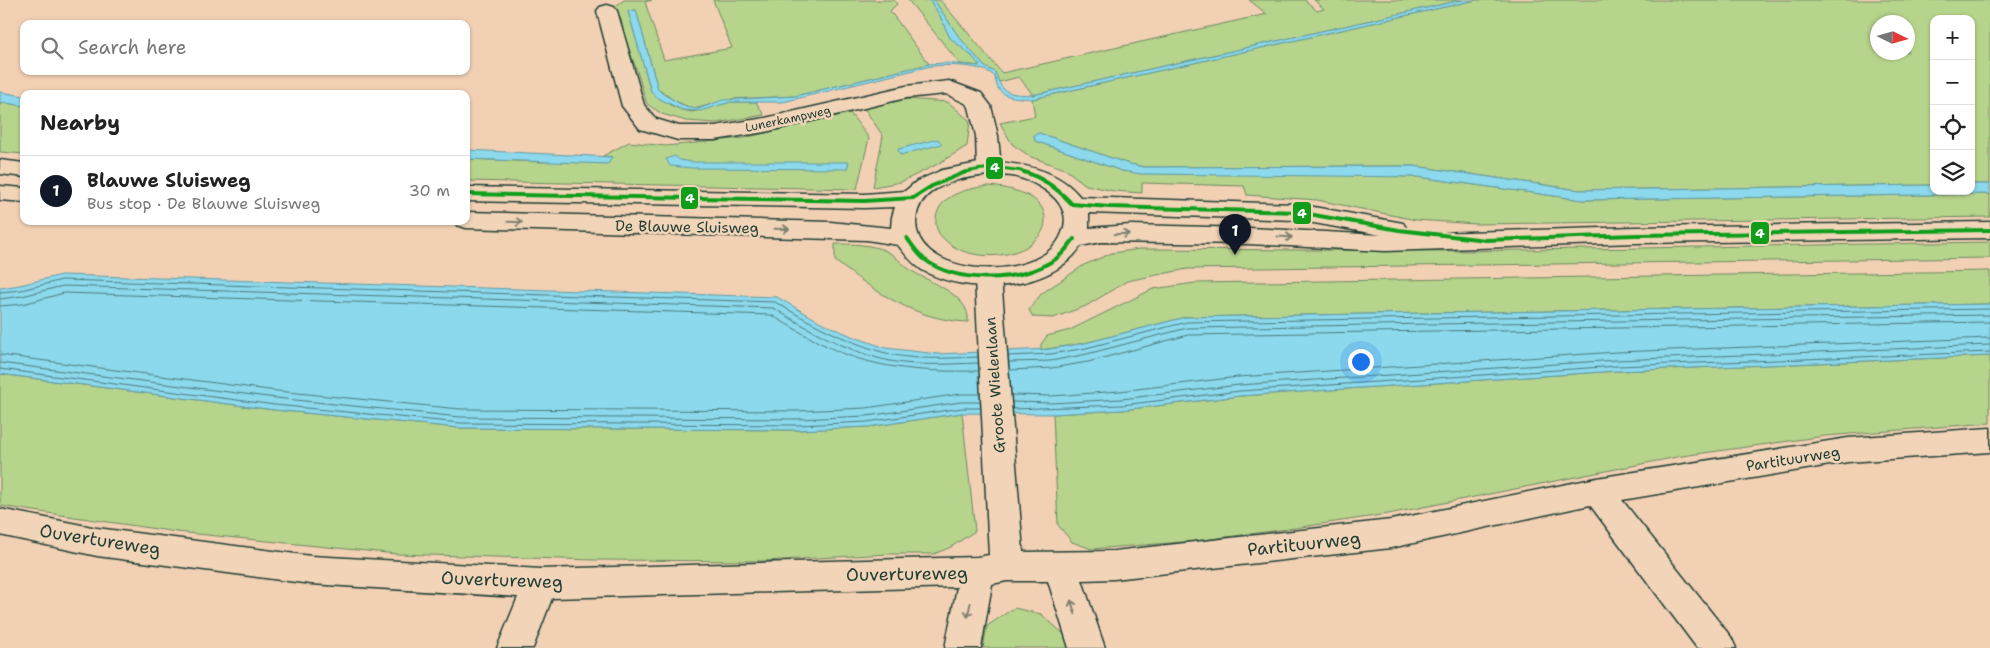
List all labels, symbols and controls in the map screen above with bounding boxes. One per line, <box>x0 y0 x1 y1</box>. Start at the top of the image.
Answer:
north arrow <box>1870 15 1915 60</box>
map controls <box>1930 15 1975 195</box>
button: + <box>1930 15 1975 60</box>
search box <box>20 20 470 75</box>
icon: search <box>38 34 66 62</box>
text: Search here <box>78 35 187 60</box>
button: − <box>1930 60 1975 105</box>
street label: Lunerkampweg <box>744 102 832 136</box>
button: locate <box>1930 105 1975 150</box>
text: Nearby <box>40 109 120 137</box>
button: layers <box>1930 150 1975 195</box>
line badge: 4 <box>985 156 1004 180</box>
text: 4 <box>990 158 1000 176</box>
text: Blauwe Sluisweg <box>87 168 251 193</box>
text: 1 <box>52 180 60 201</box>
text: 30 m <box>409 180 450 201</box>
line badge: 4 <box>680 186 699 210</box>
text: 4 <box>685 189 695 207</box>
text: Bus stop · De Blauwe Sluisweg <box>87 193 320 214</box>
line badge: 4 <box>1292 201 1312 225</box>
text: 4 <box>1297 204 1307 222</box>
pin: 1 <box>1219 214 1251 255</box>
street label: De Blauwe Sluisweg <box>615 216 759 238</box>
one-way arrow <box>507 218 523 227</box>
line badge: 4 <box>1750 221 1770 245</box>
one-way arrow <box>774 224 790 234</box>
text: 4 <box>1755 224 1765 242</box>
one-way arrow <box>1114 229 1130 238</box>
one-way arrow <box>1276 233 1292 242</box>
street label: Groote Wielenlaan <box>980 316 1010 454</box>
your location <box>1348 349 1374 375</box>
street label: Partituurweg <box>1745 442 1841 476</box>
street label: Ouvertureweg <box>38 519 162 561</box>
street label: Partituurweg <box>1246 526 1362 562</box>
street label: Ouvertureweg <box>846 561 968 587</box>
street label: Ouvertureweg <box>441 566 563 594</box>
one-way arrow <box>1068 600 1077 615</box>
one-way arrow <box>964 601 974 617</box>

